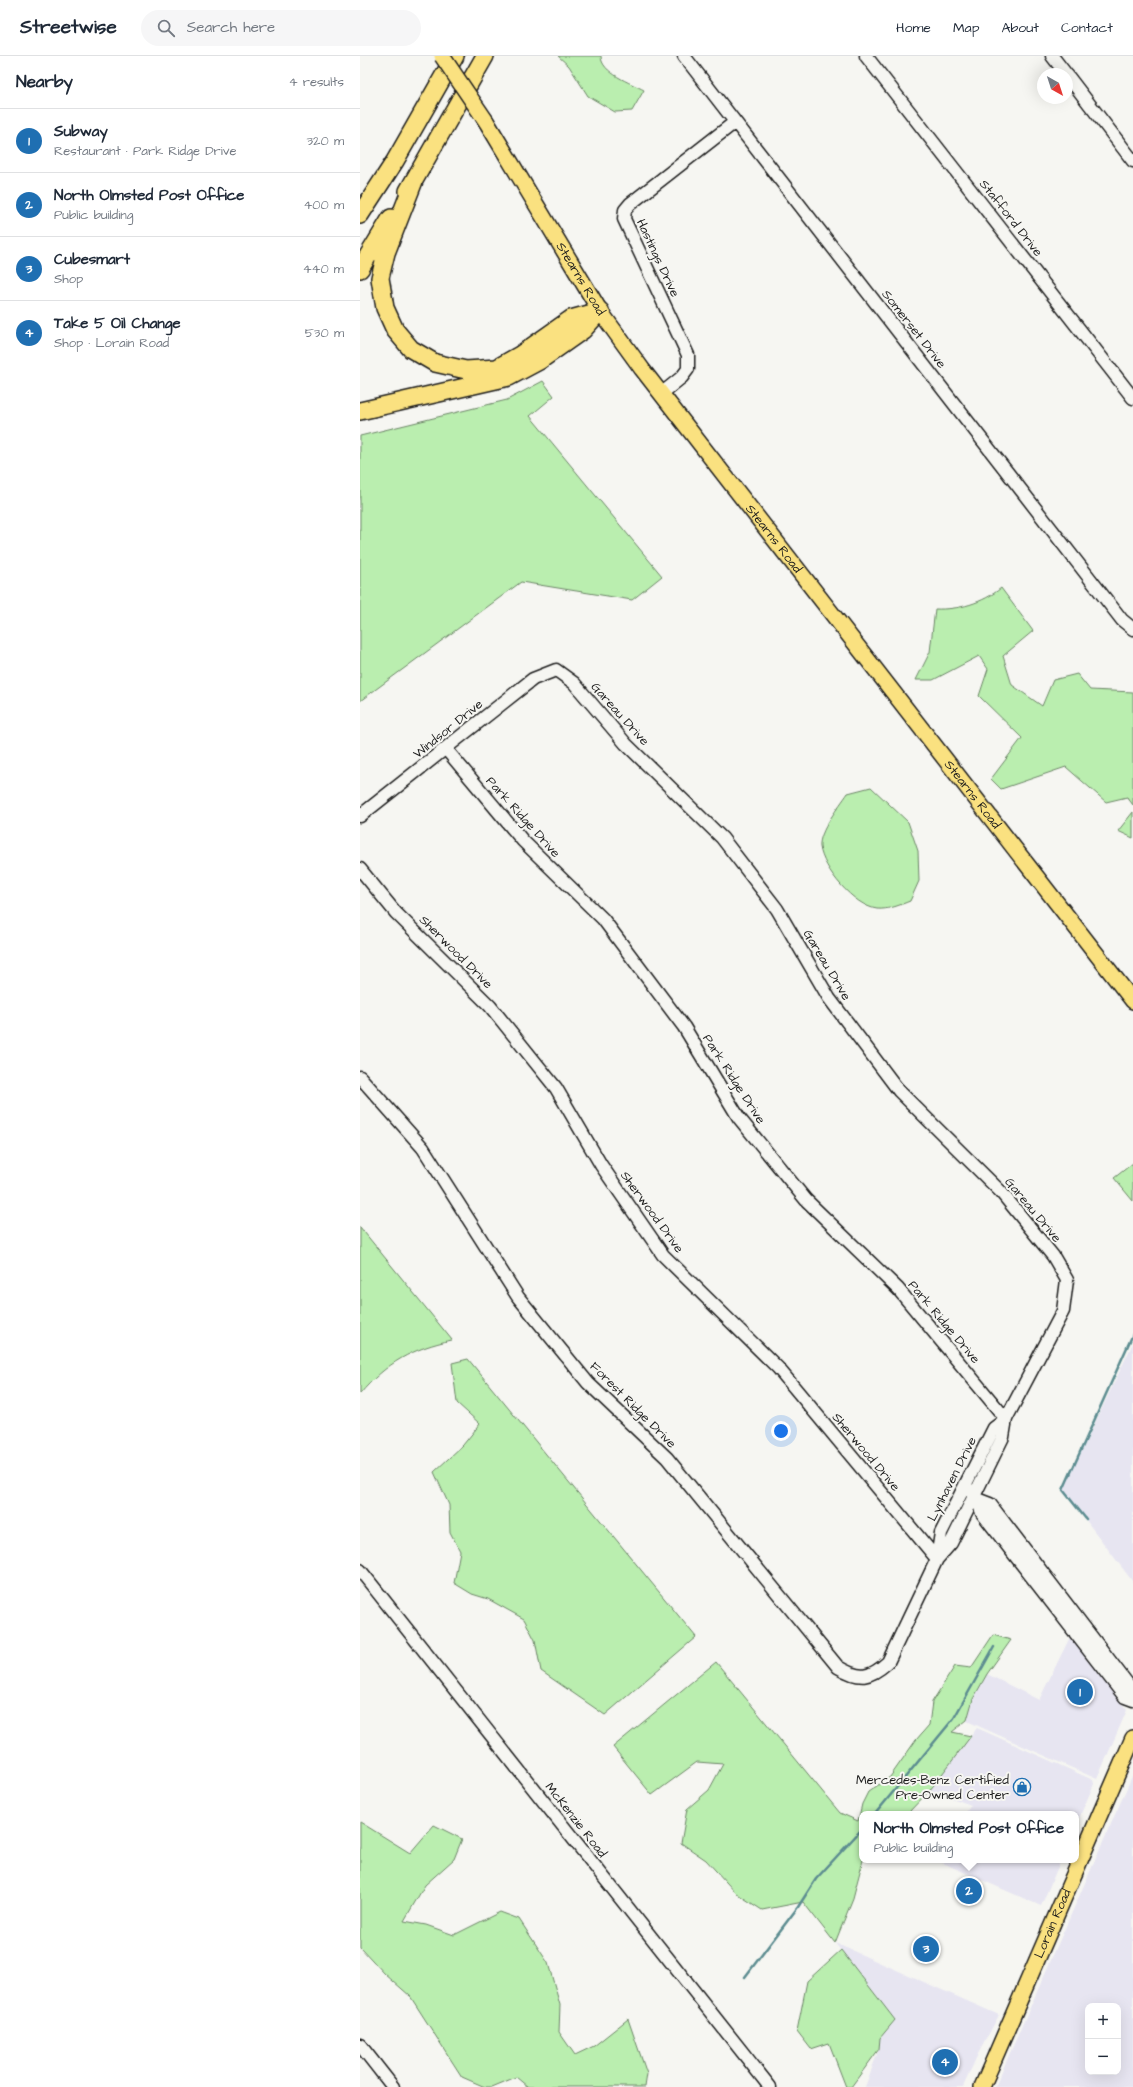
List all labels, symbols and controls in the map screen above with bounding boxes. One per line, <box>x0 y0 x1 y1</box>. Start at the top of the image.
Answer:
search box <box>141 10 421 46</box>
text: Streetwise <box>20 14 117 41</box>
icon: search <box>155 17 177 39</box>
text: Search here <box>187 17 275 38</box>
text: Home <box>896 18 931 38</box>
text: Map <box>953 18 979 38</box>
text: About <box>1001 18 1039 38</box>
text: Contact <box>1061 18 1113 38</box>
north arrow <box>1037 68 1073 104</box>
text: Nearby <box>16 70 73 94</box>
text: 4 results <box>289 73 344 91</box>
text: Subway <box>54 121 108 142</box>
text: 1 <box>28 132 30 150</box>
text: 320 m <box>306 132 344 150</box>
text: Restaurant · Park Ridge Drive <box>54 142 237 160</box>
street label: Stafford Drive <box>975 176 1047 260</box>
text: North Olmsted Post Office <box>54 185 244 206</box>
text: 2 <box>25 196 33 214</box>
text: 400 m <box>303 196 344 214</box>
text: Public building <box>54 206 133 224</box>
street label: Hastings Drive <box>631 216 684 301</box>
street label: Stearns Road <box>552 239 610 320</box>
text: Cubesmart <box>54 249 130 270</box>
text: 3 <box>26 260 32 278</box>
text: 440 m <box>303 260 344 278</box>
text: Shop <box>54 270 83 288</box>
street label: Somerset Drive <box>878 286 950 372</box>
text: Take 5 Oil Change <box>54 313 181 334</box>
text: 4 <box>25 324 33 342</box>
text: 530 m <box>305 324 344 342</box>
text: Shop · Lorain Road <box>54 334 169 352</box>
street label: Stearns Road <box>741 500 806 577</box>
street label: Gareau Drive <box>587 678 653 750</box>
street label: Windsor Drive <box>409 695 487 763</box>
street label: Stearns Road <box>940 756 1005 833</box>
street label: Park Ridge Drive <box>481 773 564 862</box>
street label: Sherwood Drive <box>415 911 497 993</box>
street label: Gareau Drive <box>799 926 855 1004</box>
street label: Park Ridge Drive <box>697 1031 770 1128</box>
street label: Sherwood Drive <box>616 1167 688 1257</box>
street label: Gareau Drive <box>1001 1174 1065 1246</box>
street label: Park Ridge Drive <box>903 1277 984 1368</box>
street label: Forest Ridge Drive <box>585 1358 680 1453</box>
street label: Sherwood Drive <box>828 1409 904 1495</box>
your location <box>771 1421 791 1441</box>
street label: Lynhaven Drive <box>923 1434 982 1525</box>
pin: 1 <box>1067 1677 1093 1707</box>
place label: Mercedes-Benz Certified Pre-Owned Center <box>856 1771 1009 1804</box>
shop icon: Mercedes-Benz Certified Pre-Owned Center <box>1012 1777 1032 1797</box>
street label: McKenzie Road <box>541 1779 611 1862</box>
popup <box>859 1811 1079 1863</box>
text: North Olmsted Post Office <box>874 1818 1064 1839</box>
text: Public building <box>874 1839 953 1857</box>
pin: 2 <box>956 1876 982 1906</box>
street label: Lorain Road <box>1030 1886 1076 1961</box>
pin: 3 <box>913 1934 939 1964</box>
map controls <box>1085 2003 1121 2075</box>
button: + <box>1085 2003 1121 2039</box>
button: − <box>1085 2039 1121 2075</box>
pin: 4 <box>932 2047 958 2077</box>

